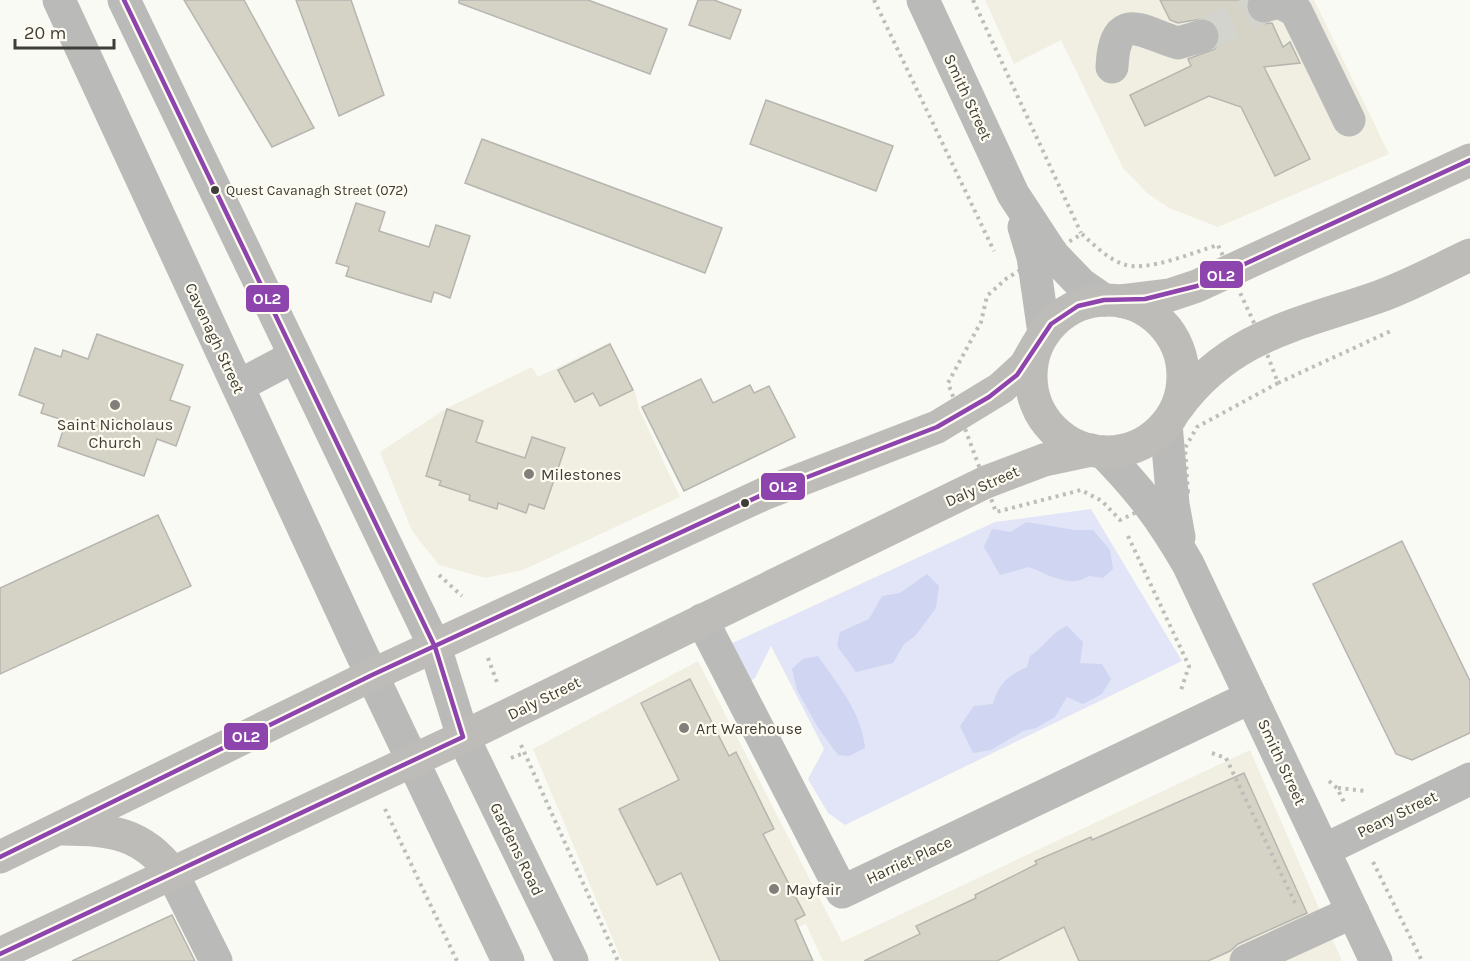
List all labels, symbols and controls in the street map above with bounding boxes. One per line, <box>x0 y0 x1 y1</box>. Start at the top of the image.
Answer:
scale bar <box>15 12 114 50</box>
text: 20 m <box>24 22 66 44</box>
street label: Smith Street <box>940 51 996 143</box>
place label: Quest Cavanagh Street (072) <box>226 182 408 199</box>
marker: Quest Cavanagh Street (072) <box>209 184 221 196</box>
line badge: OL2 <box>1199 260 1244 289</box>
text: OL2 <box>1207 266 1235 285</box>
street label: Cavenagh Street <box>181 280 249 396</box>
line badge: OL2 <box>245 284 290 313</box>
text: OL2 <box>253 289 281 308</box>
marker: Saint Nicholaus Church <box>108 398 122 412</box>
place label: Saint Nicholaus Church <box>57 415 173 452</box>
street label: Daly Street <box>942 461 1022 511</box>
place label: Milestones <box>541 465 621 484</box>
marker: Milestones <box>522 467 536 481</box>
line badge: OL2 <box>760 472 806 501</box>
text: OL2 <box>769 477 797 496</box>
unlabelled marker <box>739 497 751 509</box>
street label: Daly Street <box>504 672 584 724</box>
street label: Smith Street <box>1254 716 1310 808</box>
place label: Art Warehouse <box>696 719 802 738</box>
marker: Art Warehouse <box>677 721 691 735</box>
line badge: OL2 <box>223 722 269 751</box>
text: OL2 <box>232 727 260 746</box>
street label: Peary Street <box>1354 786 1440 842</box>
street label: Gardens Road <box>486 799 548 899</box>
street label: Harriet Place <box>863 832 955 888</box>
place label: Mayfair <box>786 880 841 899</box>
marker: Mayfair <box>767 882 781 896</box>

